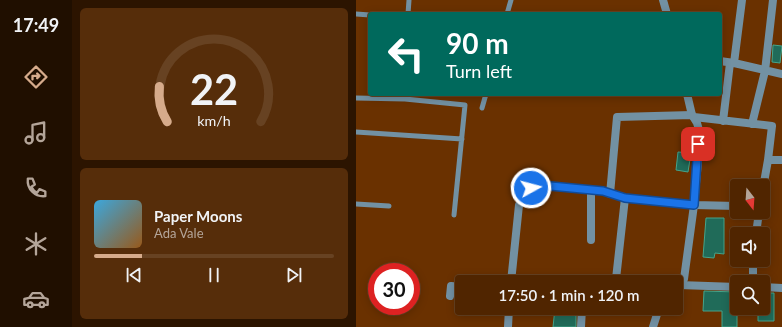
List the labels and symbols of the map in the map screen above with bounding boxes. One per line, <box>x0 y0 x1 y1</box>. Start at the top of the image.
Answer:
pin <box>681 127 715 161</box>
position arrow <box>510 167 552 209</box>
north arrow <box>730 179 770 219</box>
speed limit sign: 30 <box>368 263 420 315</box>

